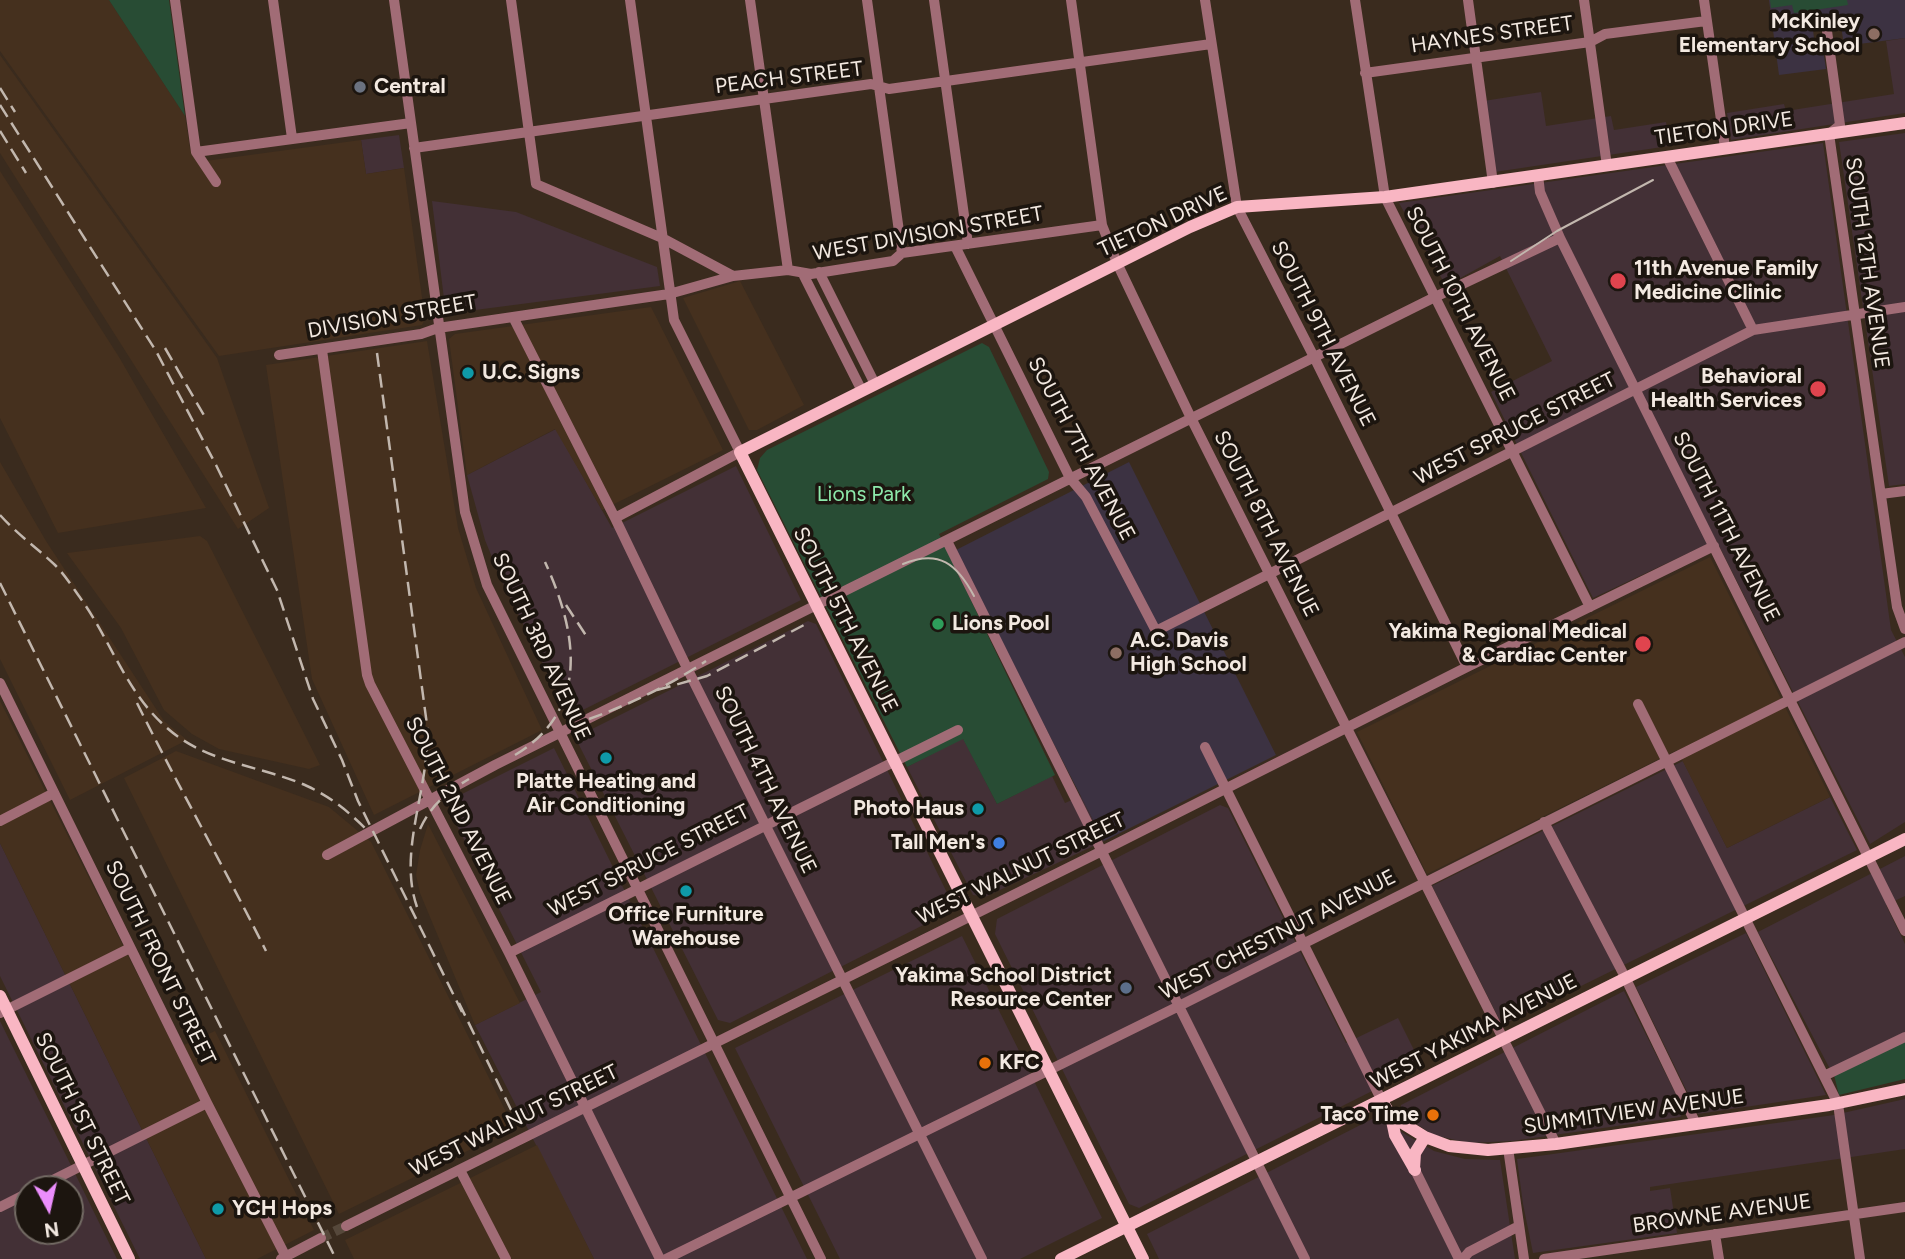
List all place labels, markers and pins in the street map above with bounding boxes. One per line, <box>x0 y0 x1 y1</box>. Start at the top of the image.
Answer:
place label: McKinley Elementary School <box>1679 9 1860 59</box>
marker: McKinley Elementary School <box>1866 26 1882 42</box>
place label: Central <box>374 74 446 100</box>
marker: Central <box>352 79 368 95</box>
place label: 11th Avenue Family Medicine Clinic <box>1634 256 1818 306</box>
marker: 11th Avenue Family Medicine Clinic <box>1608 271 1628 291</box>
place label: U.C. Signs <box>482 360 580 386</box>
place label: Behavioral Health Services <box>1650 364 1802 414</box>
marker: U.C. Signs <box>460 365 476 381</box>
marker: Behavioral Health Services <box>1808 379 1828 399</box>
place label: Lions Pool <box>952 611 1050 637</box>
marker: Lions Pool <box>930 616 946 632</box>
place label: Yakima Regional Medical & Cardiac Center <box>1388 619 1627 669</box>
place label: A.C. Davis High School <box>1130 628 1247 678</box>
marker: Yakima Regional Medical & Cardiac Center <box>1633 634 1653 654</box>
marker: A.C. Davis High School <box>1108 645 1124 661</box>
marker: Platte Heating and Air Conditioning <box>598 750 614 766</box>
place label: Platte Heating and Air Conditioning <box>516 769 696 819</box>
place label: Photo Haus <box>853 796 964 822</box>
marker: Photo Haus <box>970 801 986 817</box>
place label: Tall Men's <box>891 830 985 856</box>
marker: Tall Men's <box>991 835 1007 851</box>
marker: Office Furniture Warehouse <box>678 883 694 899</box>
place label: Office Furniture Warehouse <box>608 902 764 952</box>
place label: Yakima School District Resource Center <box>895 963 1112 1013</box>
marker: Yakima School District Resource Center <box>1118 980 1134 996</box>
place label: KFC <box>999 1050 1040 1076</box>
marker: KFC <box>977 1055 993 1071</box>
place label: Taco Time <box>1321 1102 1419 1128</box>
marker: Taco Time <box>1425 1107 1441 1123</box>
place label: YCH Hops <box>232 1196 332 1222</box>
marker: YCH Hops <box>210 1201 226 1217</box>

